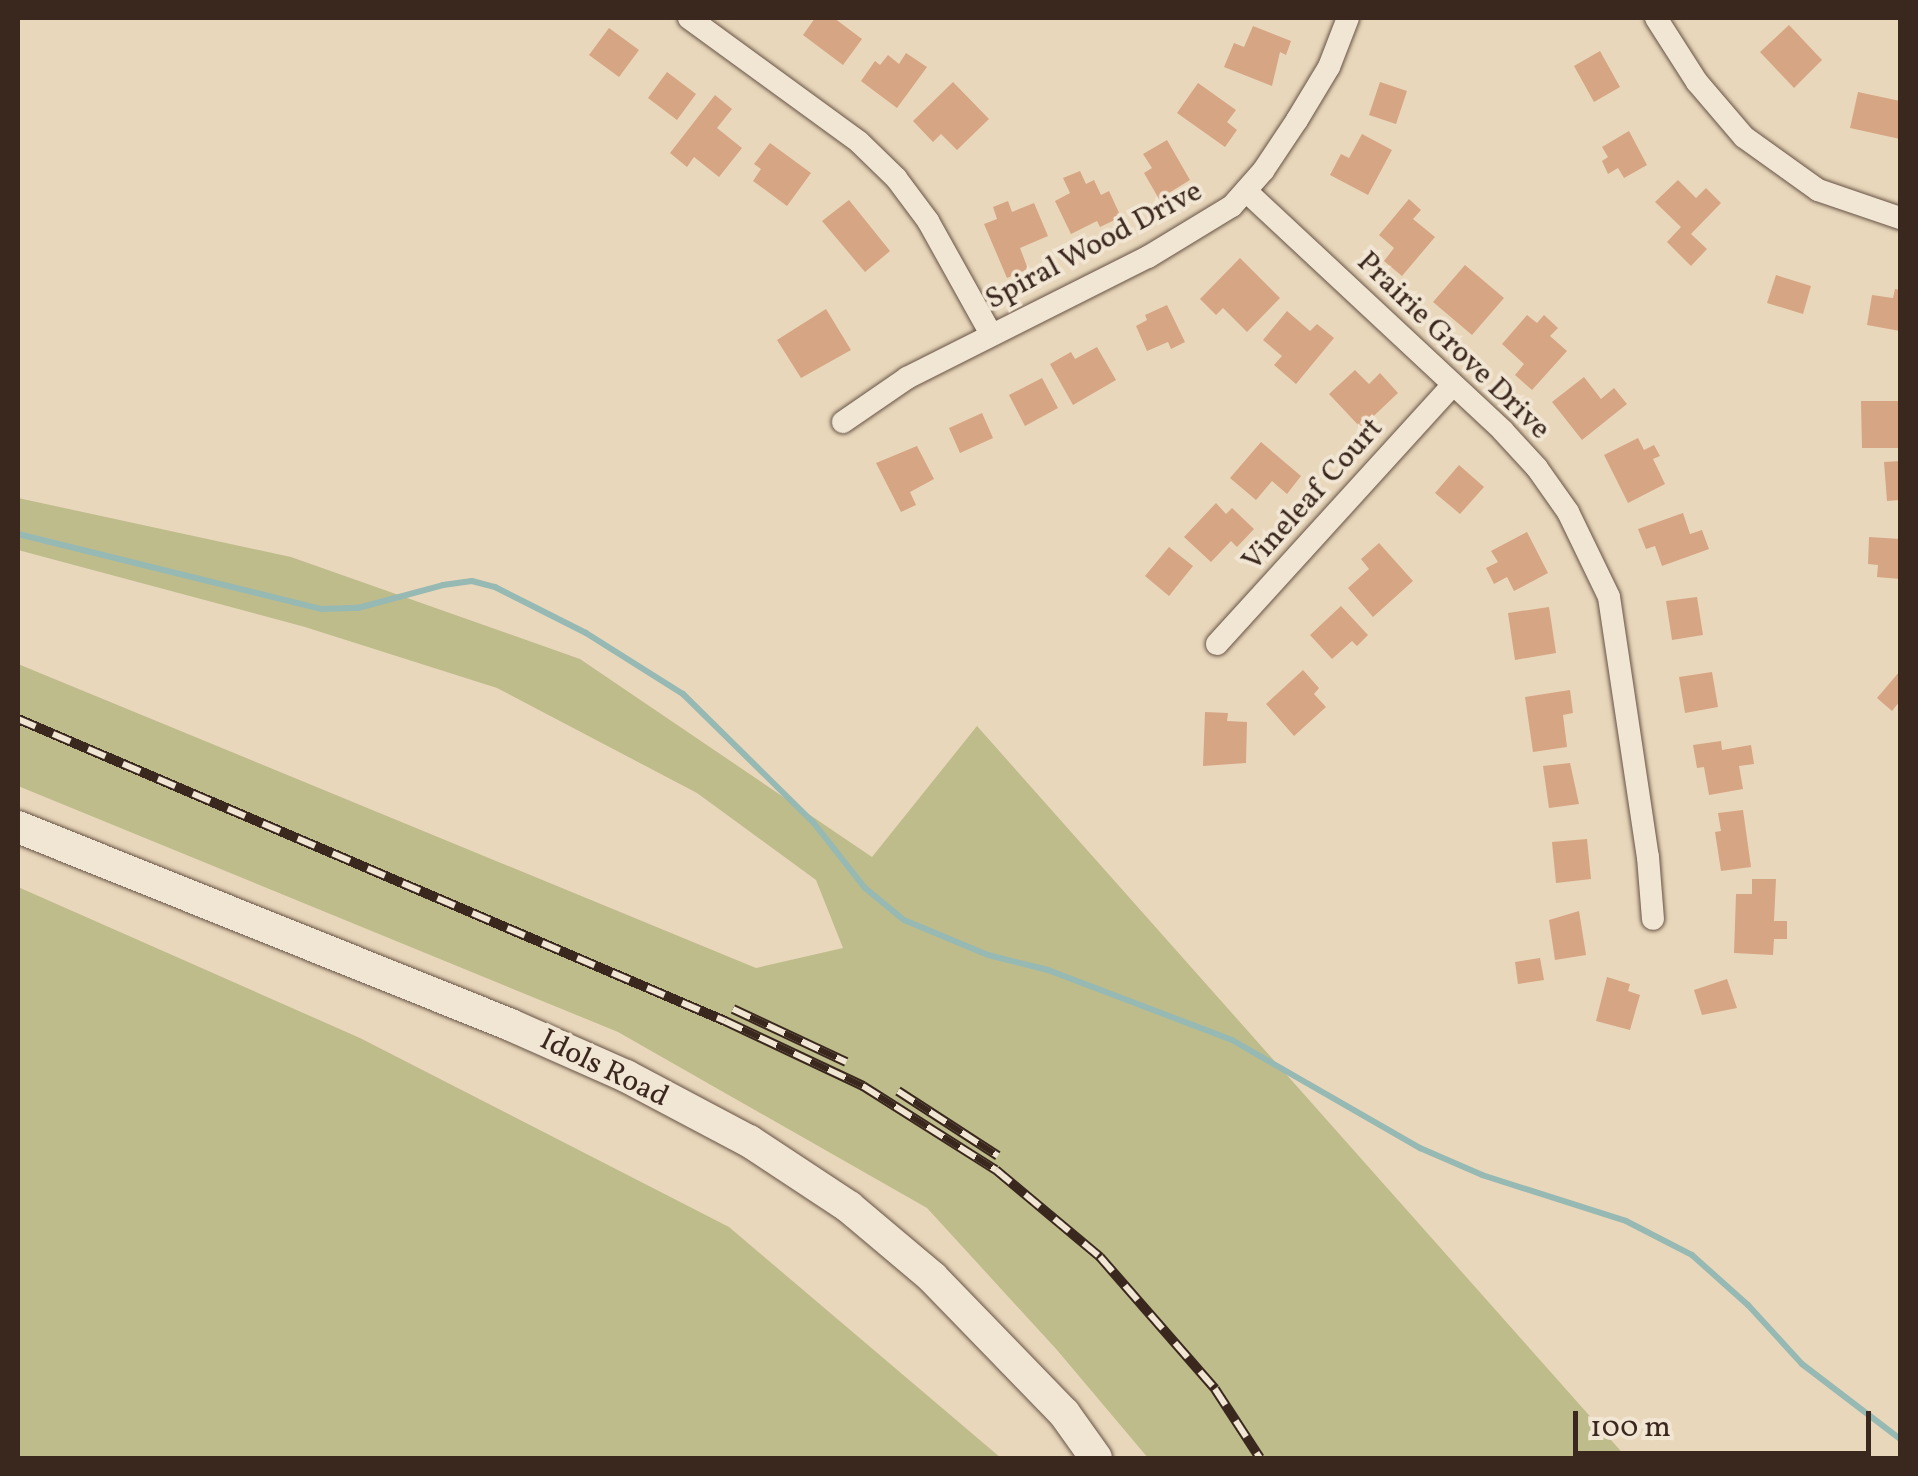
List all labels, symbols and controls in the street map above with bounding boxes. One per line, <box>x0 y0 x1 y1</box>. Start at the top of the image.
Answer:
street label: Spiral Wood Drive <box>979 174 1209 318</box>
street label: Prairie Grove Drive <box>1349 244 1557 448</box>
street label: Vineleaf Court <box>1236 412 1390 578</box>
street label: Idols Road <box>534 1022 674 1116</box>
scale bar <box>1578 1391 1876 1453</box>
text: 100 m <box>1590 1407 1671 1449</box>

